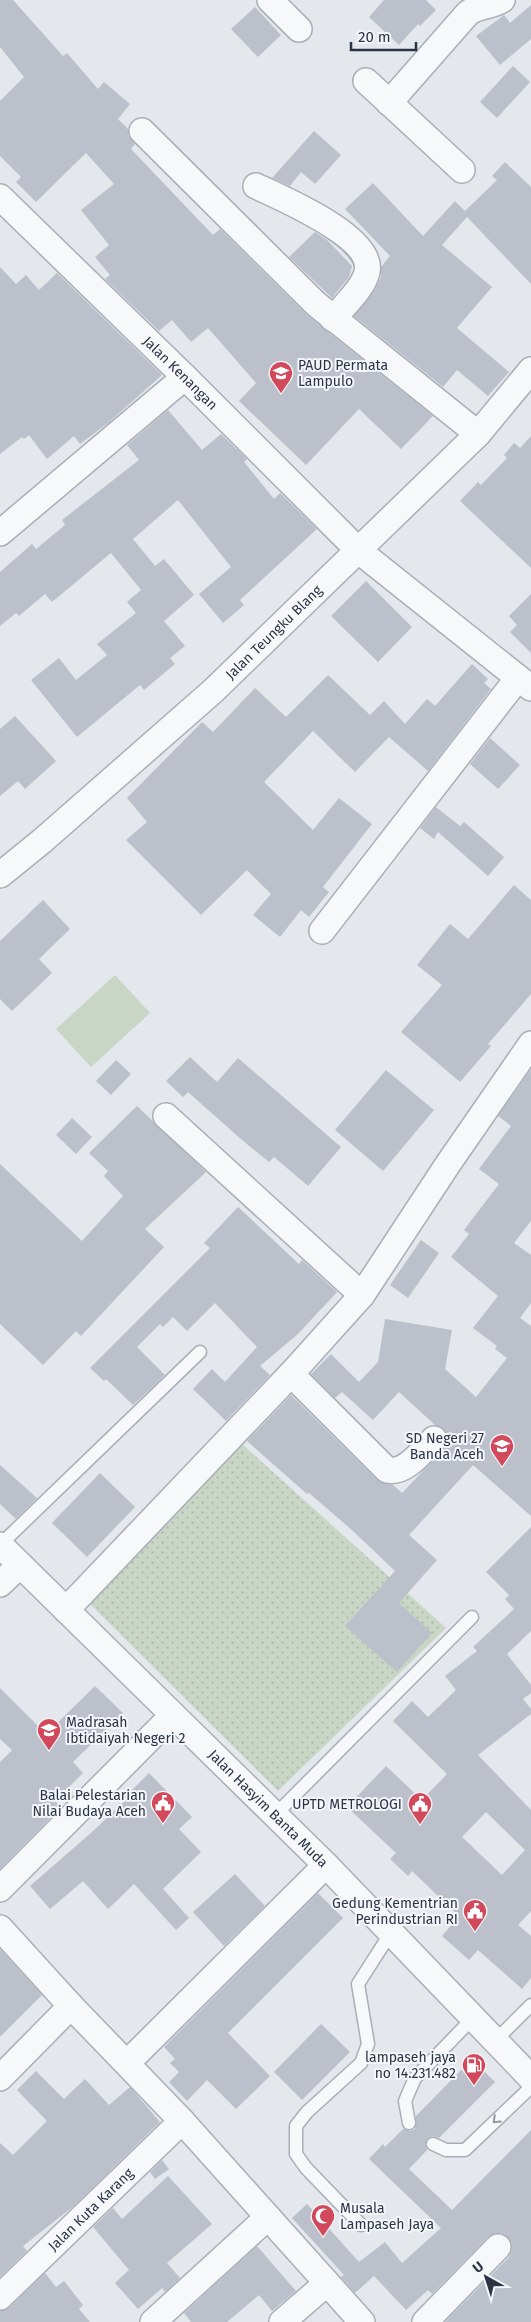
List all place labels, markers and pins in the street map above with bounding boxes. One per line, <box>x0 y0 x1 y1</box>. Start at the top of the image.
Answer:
place label: PAUD Permata Lampulo <box>298 357 388 390</box>
school or university icon: PAUD Permata Lampulo <box>268 360 294 394</box>
place label: SD Negeri 27 Banda Aceh <box>406 1430 484 1463</box>
school or university icon: SD Negeri 27 Banda Aceh <box>489 1433 515 1467</box>
place label: Madrasah Ibtidaiyah Negeri 2 <box>66 1714 186 1747</box>
school or university icon: Madrasah Ibtidaiyah Negeri 2 <box>36 1717 62 1751</box>
place label: Balai Pelestarian Nilai Budaya Aceh <box>32 1787 146 1820</box>
public building icon: Balai Pelestarian Nilai Budaya Aceh <box>150 1790 176 1824</box>
public building icon: UPTD METROLOGI <box>407 1791 433 1825</box>
place label: UPTD METROLOGI <box>292 1796 402 1813</box>
place label: Gedung Kementrian Perindustrian RI <box>332 1895 458 1928</box>
public building icon: Gedung Kementrian Perindustrian RI <box>462 1898 488 1932</box>
place label: lampaseh jaya no 14.231.482 <box>365 2049 456 2082</box>
fuel station icon: lampaseh jaya no 14.231.482 <box>461 2052 487 2086</box>
place label: Musala Lampaseh Jaya <box>340 2200 434 2233</box>
mosque icon: Musala Lampaseh Jaya <box>310 2203 336 2237</box>

